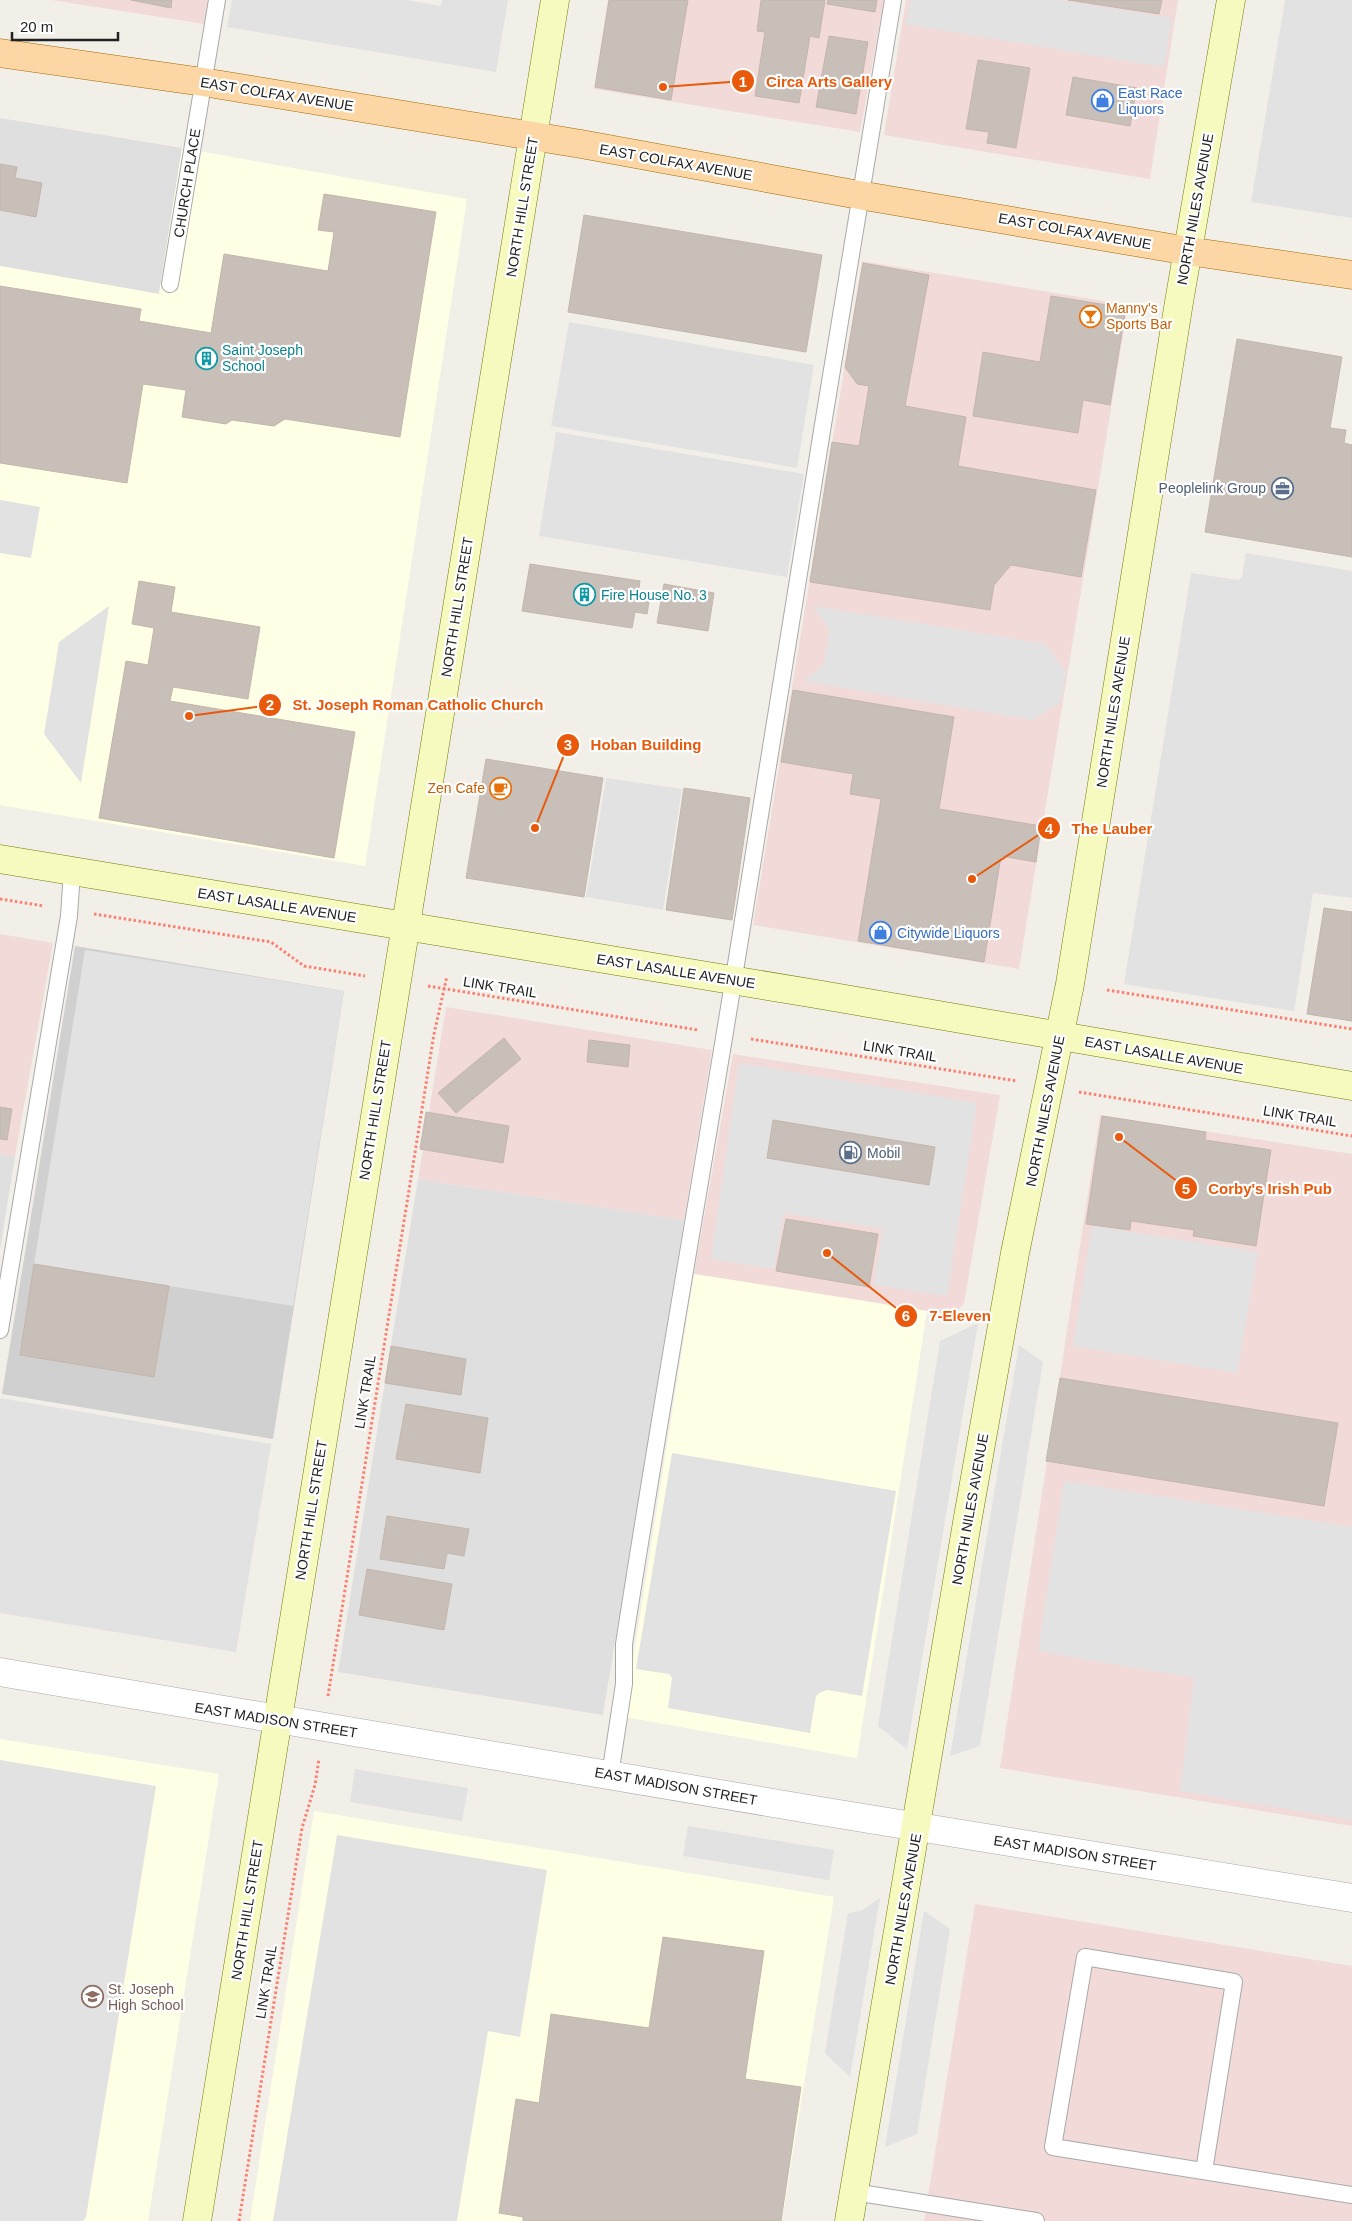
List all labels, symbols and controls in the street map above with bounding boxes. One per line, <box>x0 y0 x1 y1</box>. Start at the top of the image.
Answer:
scale bar <box>12 10 119 42</box>
text: 20 m <box>20 18 53 35</box>
callout: Circa Arts Gallery <box>731 66 902 96</box>
text: 1 <box>739 73 747 90</box>
text: Circa Arts Gallery <box>766 73 893 90</box>
street label: EAST COLFAX AVENUE <box>199 74 355 114</box>
place label: East Race Liquors <box>1118 85 1183 117</box>
shop icon: East Race Liquors <box>1090 89 1114 113</box>
street label: CHURCH PLACE <box>170 127 204 239</box>
street label: NORTH NILES AVENUE <box>1174 132 1216 286</box>
street label: NORTH HILL STREET <box>503 135 541 278</box>
street label: EAST COLFAX AVENUE <box>598 141 754 183</box>
street label: EAST COLFAX AVENUE <box>997 210 1153 252</box>
place label: Manny's Sports Bar <box>1106 300 1172 332</box>
bar icon: Manny's Sports Bar <box>1078 304 1102 328</box>
place label: Saint Joseph School <box>222 342 303 374</box>
building icon: Saint Joseph School <box>194 346 218 370</box>
office icon: Peoplelink Group <box>1270 476 1294 500</box>
place label: Peoplelink Group <box>1159 480 1266 496</box>
street label: NORTH HILL STREET <box>438 535 476 678</box>
building icon: Fire House No. 3 <box>573 583 597 607</box>
place label: Fire House No. 3 <box>601 587 707 603</box>
street label: NORTH NILES AVENUE <box>1093 635 1133 789</box>
callout: St. Joseph Roman Catholic Church <box>257 690 553 720</box>
text: 2 <box>266 696 274 713</box>
text: St. Joseph Roman Catholic Church <box>293 696 543 713</box>
callout: Hoban Building <box>555 730 711 760</box>
text: 3 <box>564 736 572 753</box>
text: Hoban Building <box>591 736 701 753</box>
cafe icon: Zen Cafe <box>489 776 513 800</box>
place label: Zen Cafe <box>427 780 485 796</box>
callout: The Lauber <box>1037 813 1163 843</box>
text: 4 <box>1045 820 1054 837</box>
text: The Lauber <box>1072 820 1153 837</box>
street label: EAST LASALLE AVENUE <box>196 885 358 925</box>
shop icon: Citywide Liquors <box>869 921 893 945</box>
place label: Citywide Liquors <box>897 925 1000 941</box>
street label: EAST LASALLE AVENUE <box>595 951 757 991</box>
street label: LINK TRAIL <box>462 973 538 1001</box>
street label: EAST LASALLE AVENUE <box>1084 1033 1244 1077</box>
street label: NORTH NILES AVENUE <box>1022 1034 1068 1188</box>
street label: LINK TRAIL <box>862 1037 938 1065</box>
street label: NORTH HILL STREET <box>356 1038 394 1181</box>
street label: LINK TRAIL <box>1262 1102 1338 1130</box>
fuel station icon: Mobil <box>839 1141 863 1165</box>
place label: Mobil <box>867 1145 900 1161</box>
callout: Corby's Irish Pub <box>1173 1173 1342 1203</box>
text: 5 <box>1182 1180 1190 1197</box>
text: Corby's Irish Pub <box>1208 1180 1332 1197</box>
callout: 7-Eleven <box>894 1301 1001 1331</box>
text: 6 <box>902 1307 910 1324</box>
text: 7-Eleven <box>929 1307 991 1324</box>
street label: LINK TRAIL <box>351 1354 379 1430</box>
street label: NORTH NILES AVENUE <box>949 1432 991 1586</box>
street label: NORTH HILL STREET <box>292 1438 330 1581</box>
street label: EAST MADISON STREET <box>193 1699 359 1741</box>
street label: EAST MADISON STREET <box>594 1764 759 1808</box>
street label: NORTH NILES AVENUE <box>882 1832 924 1986</box>
street label: EAST MADISON STREET <box>992 1832 1158 1874</box>
street label: NORTH HILL STREET <box>228 1838 266 1981</box>
street label: LINK TRAIL <box>252 1944 280 2020</box>
place label: St. Joseph High School <box>108 1981 184 2013</box>
school or university icon: St. Joseph High School <box>80 1985 104 2009</box>

